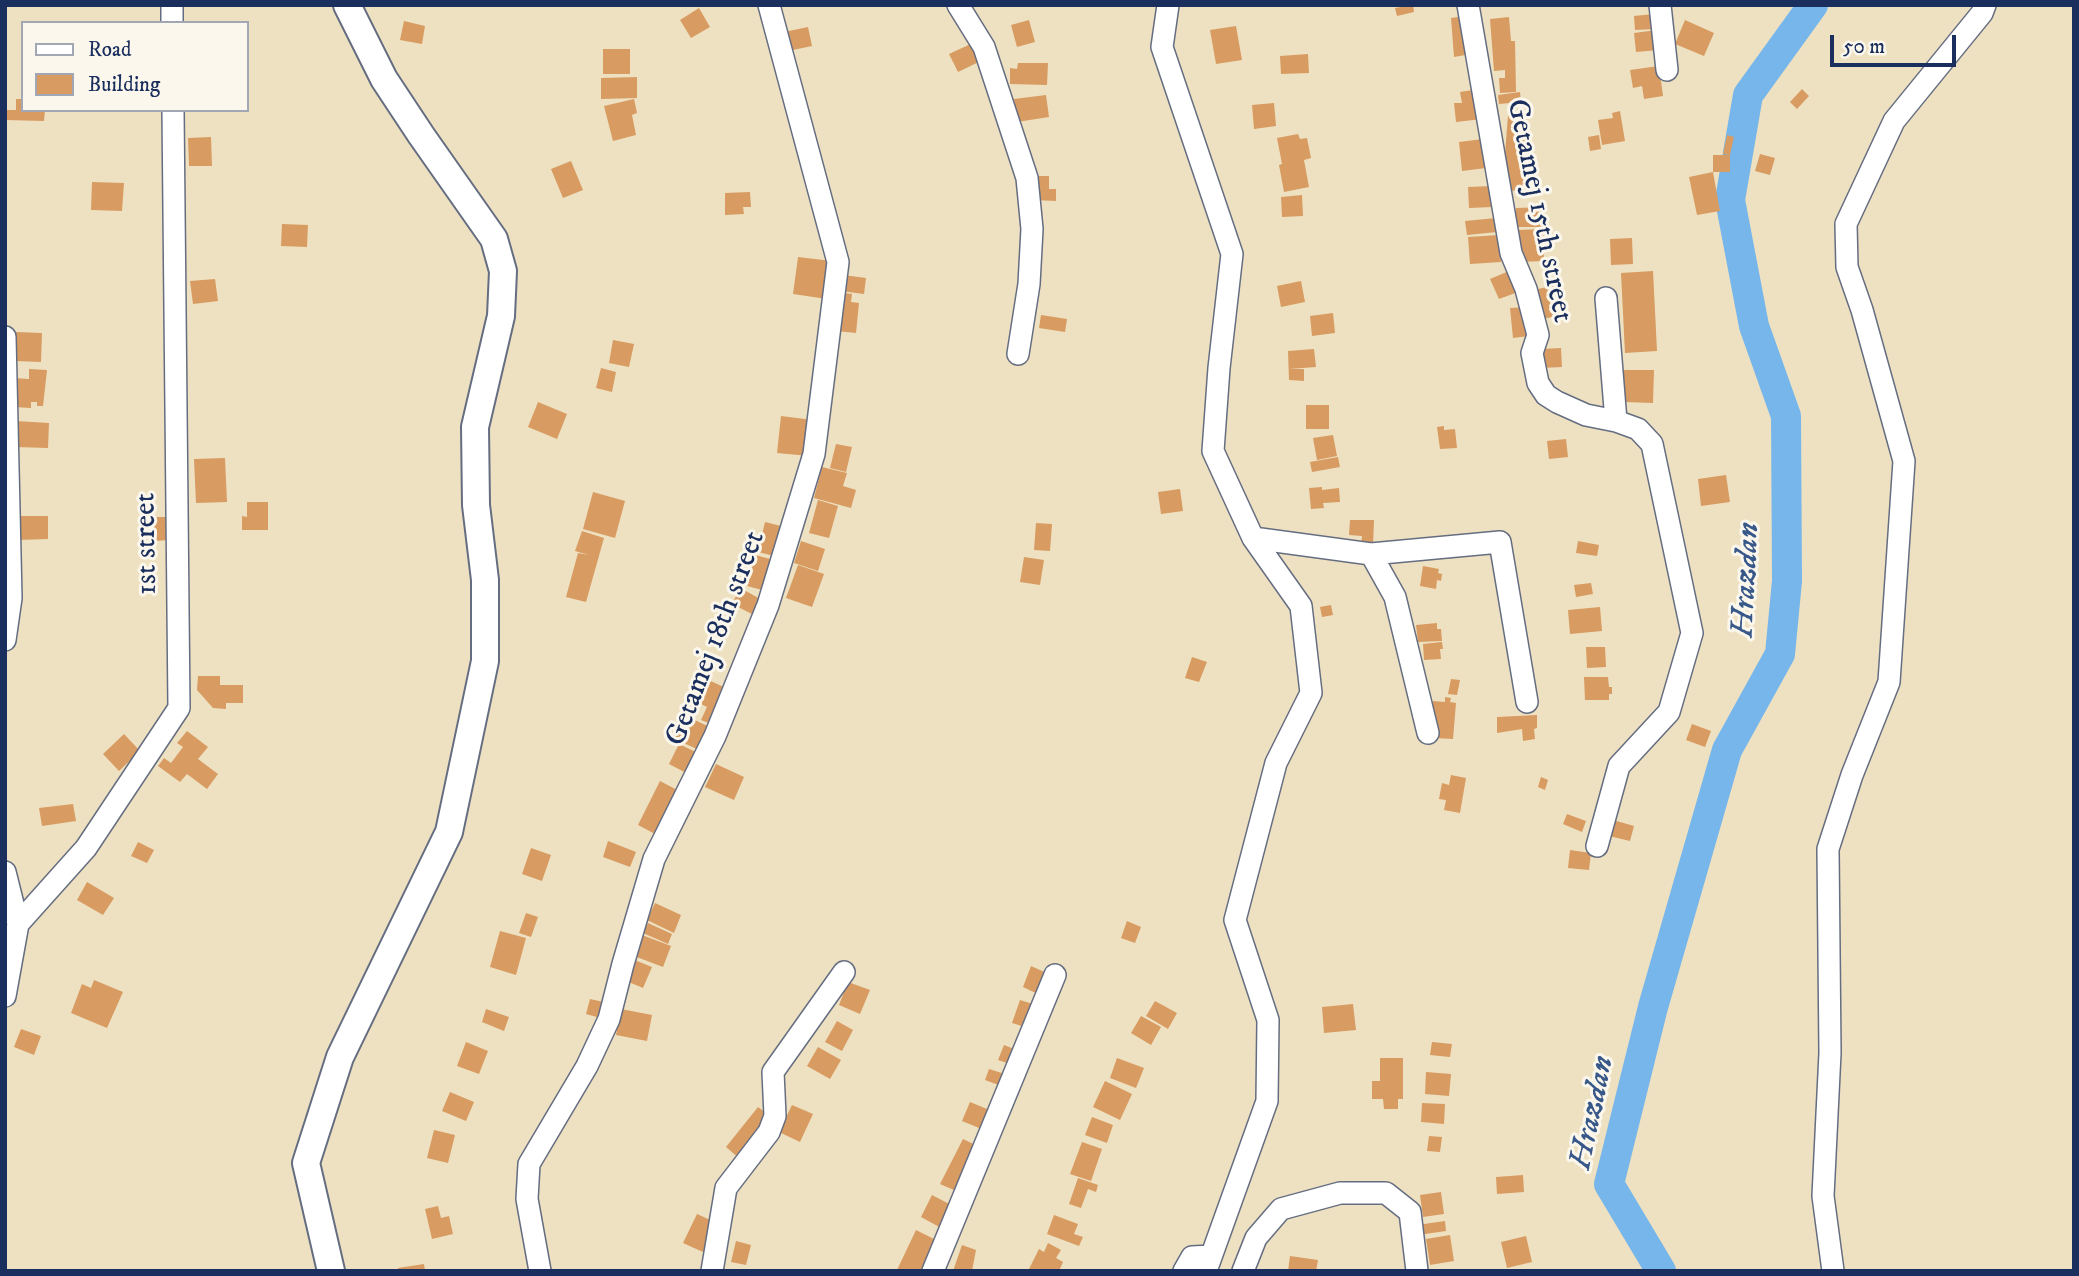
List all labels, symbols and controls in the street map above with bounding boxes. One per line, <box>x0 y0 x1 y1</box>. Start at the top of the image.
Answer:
legend <box>21 21 248 112</box>
scale bar <box>1834 21 1960 65</box>
text: 50 m <box>1843 34 1885 60</box>
text: Road <box>88 37 132 63</box>
text: Building <box>88 72 160 98</box>
street label: Getamej 15th street <box>1497 96 1579 326</box>
street label: 1st street <box>129 493 167 595</box>
water label: Hrazdan <box>1726 521 1770 639</box>
street label: Getamej 18th street <box>659 526 775 752</box>
water label: Hrazdan <box>1563 1053 1625 1173</box>

